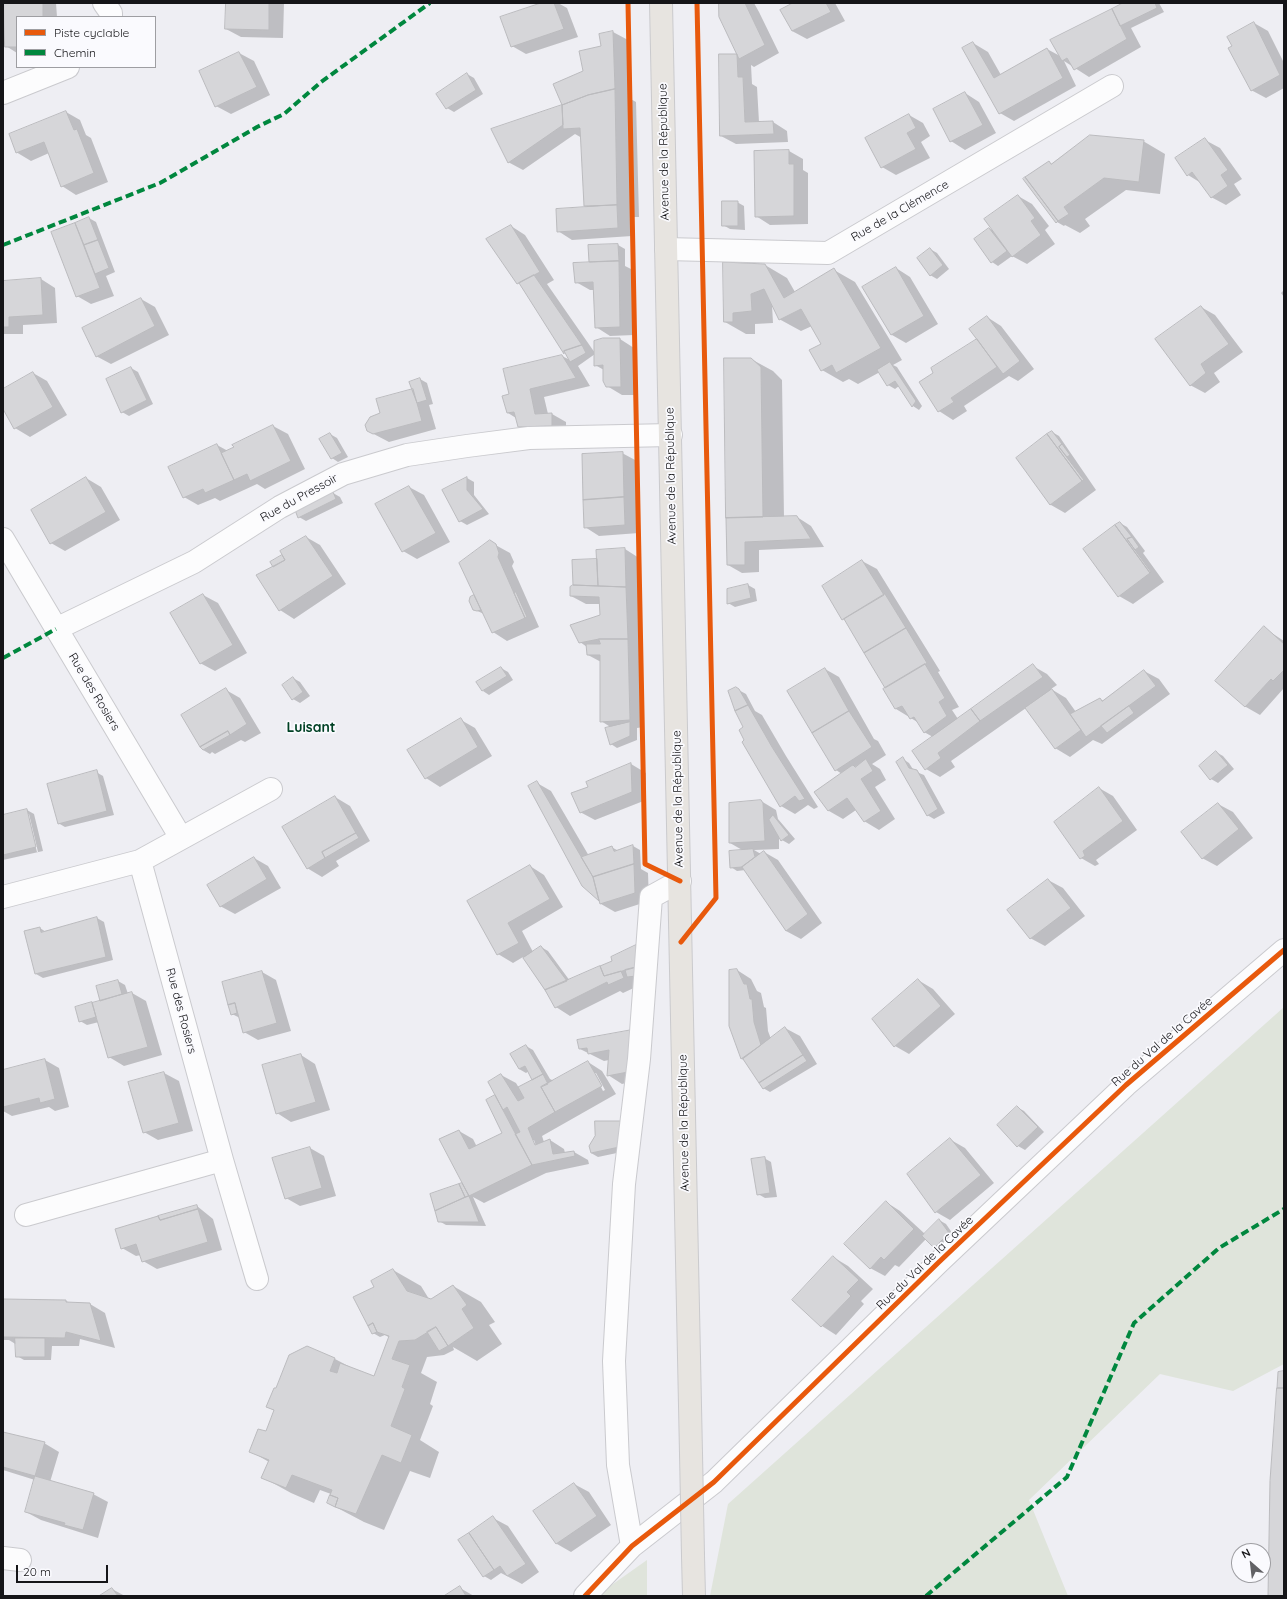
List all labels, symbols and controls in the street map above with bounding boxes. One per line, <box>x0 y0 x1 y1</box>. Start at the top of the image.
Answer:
legend <box>16 16 156 68</box>
text: Piste cyclable <box>54 25 129 40</box>
text: Chemin <box>54 45 96 60</box>
street label: Avenue de la République <box>656 83 672 221</box>
street label: Rue de la Clémence <box>849 177 951 245</box>
street label: Avenue de la République <box>663 407 679 545</box>
street label: Rue du Pressoir <box>258 471 340 525</box>
street label: Rue des Rosiers <box>65 650 123 734</box>
district label: Luisant <box>286 720 336 736</box>
street label: Avenue de la République <box>670 730 686 868</box>
street label: Rue des Rosiers <box>163 967 199 1055</box>
street label: Rue du Val de la Cavée <box>1109 994 1215 1090</box>
street label: Avenue de la République <box>676 1054 692 1192</box>
street label: Rue du Val de la Cavée <box>874 1213 976 1313</box>
north arrow <box>1231 1543 1271 1583</box>
text: N <box>1239 1545 1253 1561</box>
scale bar <box>18 1557 110 1583</box>
text: 20 m <box>23 1564 51 1579</box>

